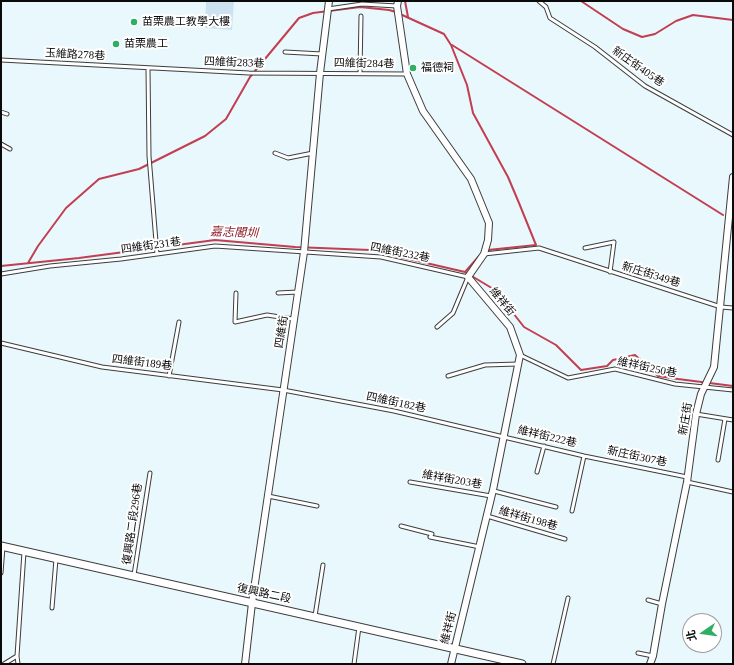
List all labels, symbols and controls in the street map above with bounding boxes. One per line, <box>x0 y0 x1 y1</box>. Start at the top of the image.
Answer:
place label: 苗栗農工教學大樓 <box>142 15 230 29</box>
marker: 苗栗農工教學大樓 <box>129 17 139 27</box>
place label: 苗栗農工 <box>124 37 168 51</box>
marker: 苗栗農工 <box>111 39 121 49</box>
street label: 新庄街405巷 <box>609 44 667 90</box>
street label: 玉維路278巷 <box>44 47 106 63</box>
street label: 四維街283巷 <box>204 55 264 71</box>
street label: 四維街284巷 <box>334 57 394 71</box>
place label: 福德祠 <box>421 61 454 75</box>
marker: 福德祠 <box>408 63 418 73</box>
water label: 嘉志閣圳 <box>210 225 258 241</box>
street label: 四維街231巷 <box>120 235 182 257</box>
street label: 四維街232巷 <box>369 241 431 265</box>
street label: 新庄街349巷 <box>620 260 682 290</box>
street label: 維祥街 <box>486 285 518 319</box>
street label: 四維街 <box>273 315 291 349</box>
street label: 四維街189巷 <box>111 353 173 373</box>
street label: 維祥街250巷 <box>616 355 678 381</box>
street label: 四維街182巷 <box>365 390 427 416</box>
street label: 新庄街 <box>677 402 695 436</box>
street label: 維祥街222巷 <box>516 424 578 450</box>
street label: 新庄街307巷 <box>606 444 668 470</box>
street label: 維祥街203巷 <box>421 468 483 492</box>
street label: 復興路二段296巷 <box>121 482 145 566</box>
street label: 維祥街198巷 <box>497 504 559 534</box>
street label: 復興路二段 <box>236 582 292 606</box>
street label: 維祥街 <box>439 610 459 646</box>
north arrow <box>682 613 722 653</box>
text: 北 <box>684 629 698 642</box>

